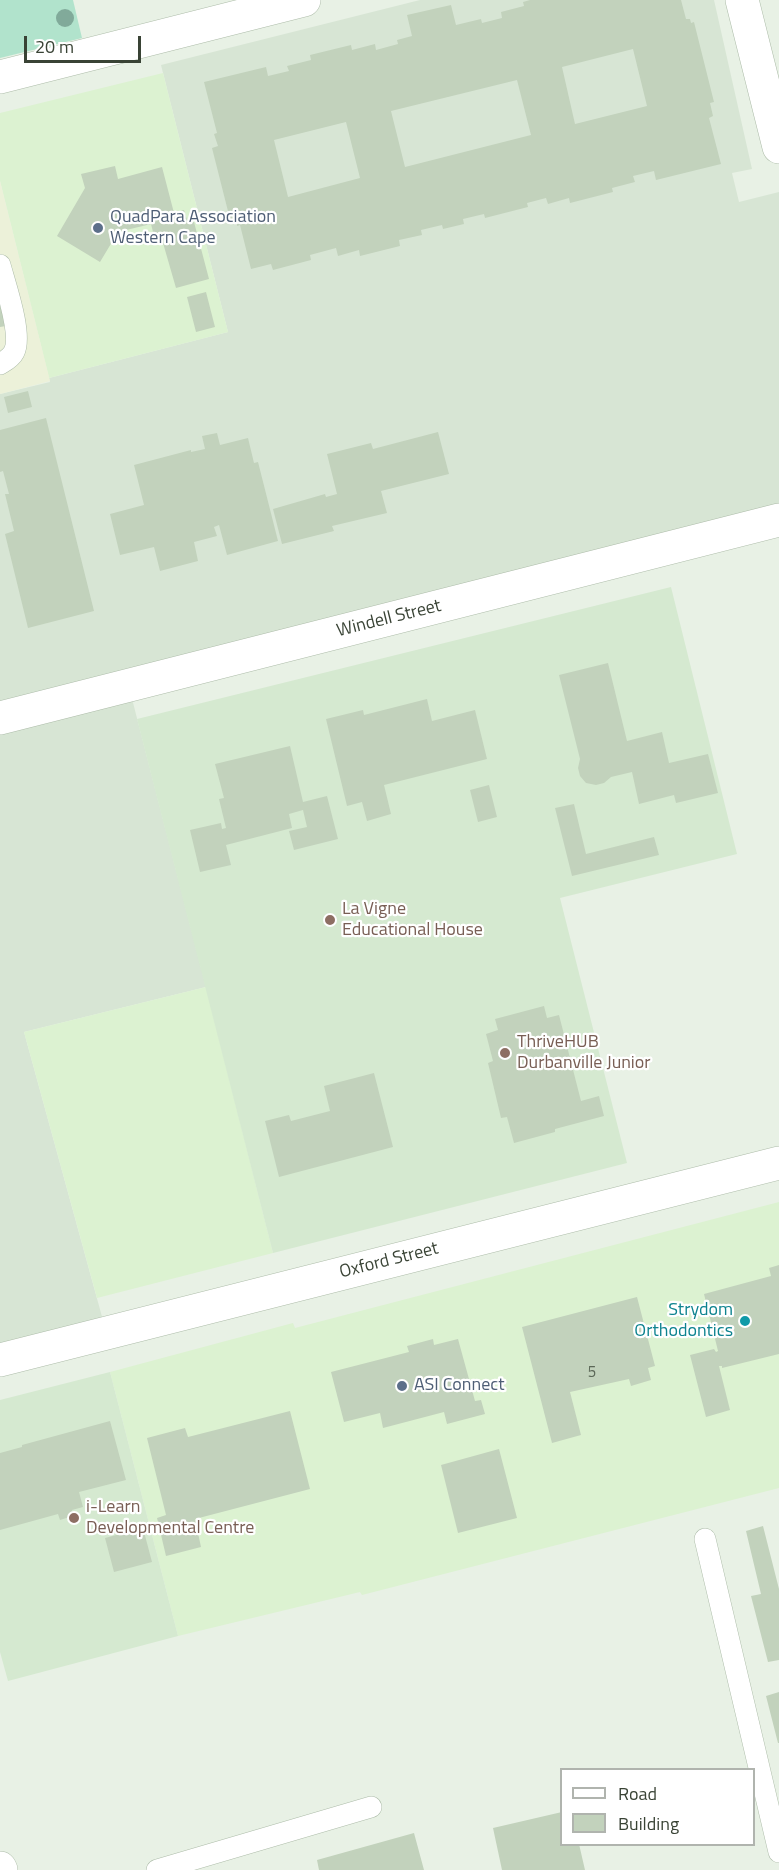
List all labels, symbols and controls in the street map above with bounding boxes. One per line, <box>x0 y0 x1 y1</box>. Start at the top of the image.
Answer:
scale bar <box>27 24 144 62</box>
text: 20 m <box>35 33 74 60</box>
place label: QuadPara Association Western Cape <box>110 207 276 250</box>
marker: QuadPara Association Western Cape <box>91 221 105 235</box>
street label: Windell Street <box>335 596 443 642</box>
place label: La Vigne Educational House <box>342 899 483 942</box>
marker: La Vigne Educational House <box>323 913 337 927</box>
place label: ThriveHUB Durbanville Junior <box>517 1032 651 1074</box>
marker: ThriveHUB Durbanville Junior <box>498 1046 512 1060</box>
street label: Oxford Street <box>337 1238 441 1284</box>
place label: Strydom Orthodontics <box>634 1300 733 1342</box>
marker: Strydom Orthodontics <box>738 1314 752 1328</box>
house number: 5 <box>588 1364 596 1382</box>
place label: ASI Connect <box>414 1375 504 1397</box>
marker: ASI Connect <box>395 1379 409 1393</box>
place label: i-Learn Developmental Centre <box>86 1497 254 1540</box>
marker: i-Learn Developmental Centre <box>67 1511 81 1525</box>
legend <box>560 1768 755 1846</box>
text: Road <box>618 1780 657 1807</box>
text: Building <box>618 1810 679 1837</box>

